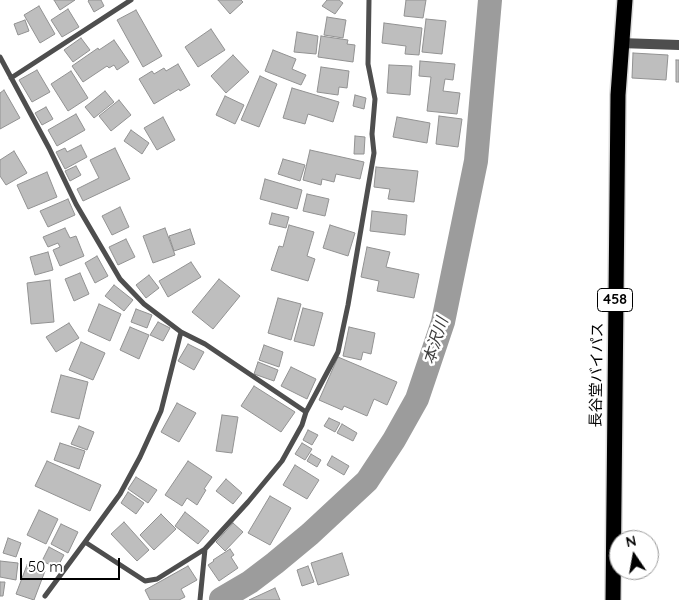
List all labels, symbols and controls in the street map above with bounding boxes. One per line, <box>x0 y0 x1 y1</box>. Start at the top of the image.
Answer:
road number: 458 <box>598 288 632 312</box>
water label: 本沢川 <box>419 315 453 367</box>
street label: 長谷堂バイパス <box>587 322 607 428</box>
north arrow <box>609 530 659 580</box>
text: N <box>624 531 638 551</box>
scale bar <box>22 548 122 580</box>
text: 50 m <box>28 557 63 576</box>

